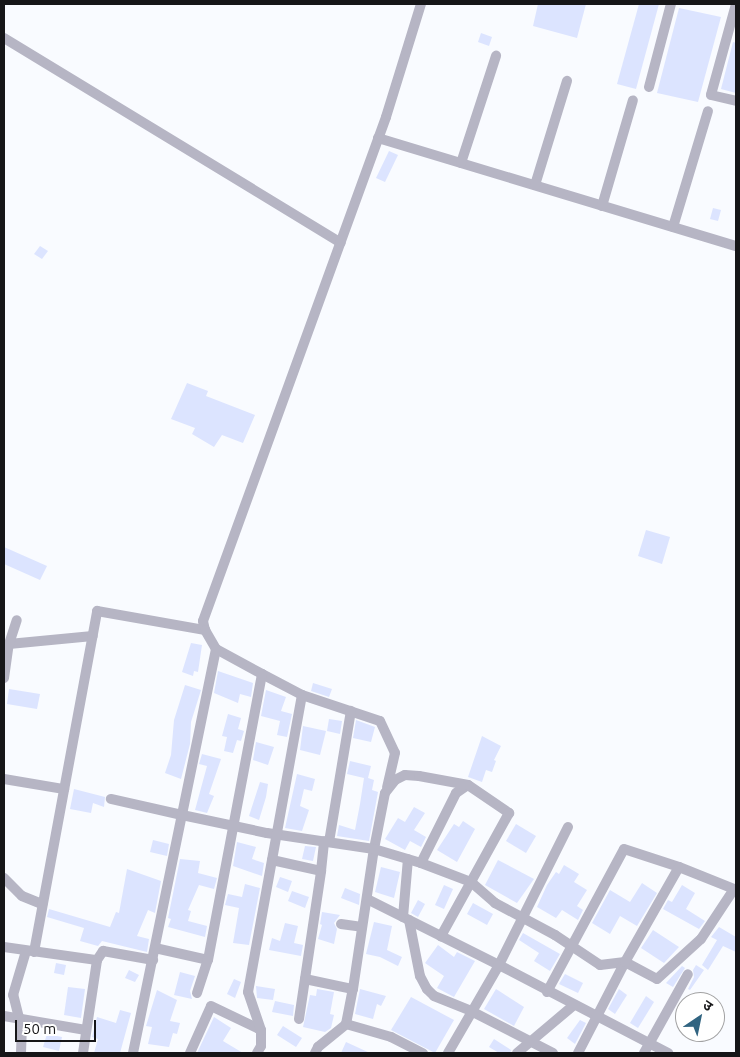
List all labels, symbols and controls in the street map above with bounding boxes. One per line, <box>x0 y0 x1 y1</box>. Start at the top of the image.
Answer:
north arrow <box>675 992 725 1042</box>
text: उ <box>700 996 716 1014</box>
scale bar <box>18 1010 99 1042</box>
text: 50 m <box>23 1020 56 1037</box>

